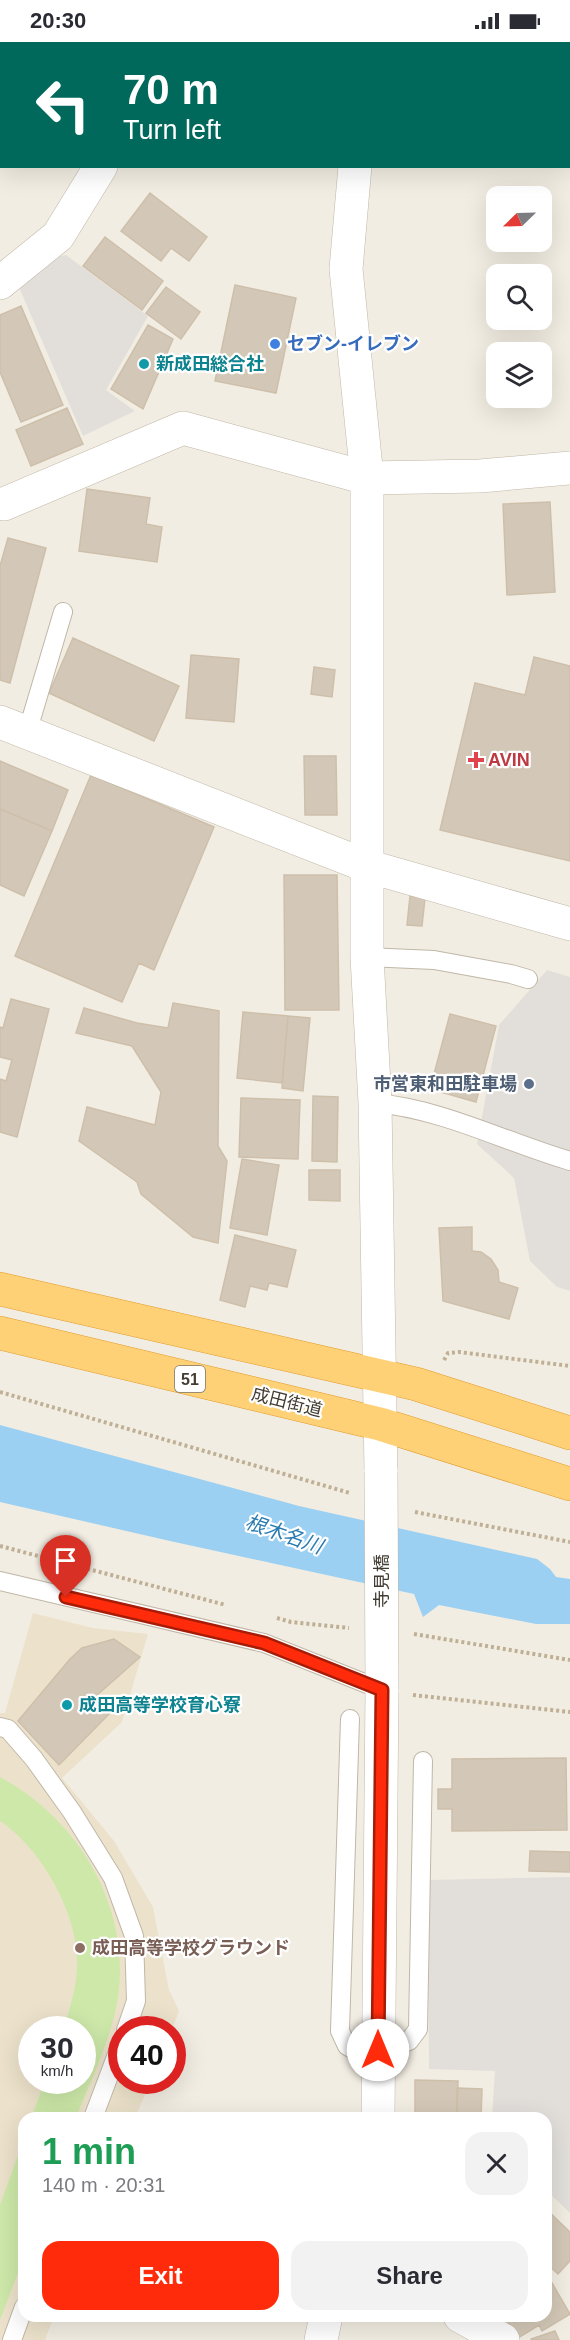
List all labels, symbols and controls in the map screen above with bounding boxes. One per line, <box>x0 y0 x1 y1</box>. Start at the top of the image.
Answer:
text: 20:30 <box>30 8 86 33</box>
icon: left <box>24 66 102 144</box>
text: 70 m <box>123 66 219 113</box>
text: Turn left <box>123 115 221 145</box>
north arrow <box>486 186 552 252</box>
map controls <box>486 186 552 408</box>
button: search <box>486 264 552 330</box>
place label: セブン-イレブン <box>287 334 419 354</box>
marker: セブン-イレブン <box>268 337 282 351</box>
button: layers <box>486 342 552 408</box>
place label: 新成田総合社 <box>156 354 264 374</box>
marker: 新成田総合社 <box>137 357 151 371</box>
place label: AVIN <box>488 750 530 770</box>
marker: AVIN <box>469 753 483 767</box>
place label: 市営東和田駐車場 <box>373 1074 517 1094</box>
marker: 市営東和田駐車場 <box>522 1077 536 1091</box>
road number: 51 <box>175 1366 205 1392</box>
street label: 成田街道 <box>250 1384 324 1420</box>
water label: 根木名川 <box>243 1511 327 1558</box>
pin <box>40 1535 91 1597</box>
icon: arrive <box>49 1544 82 1577</box>
street label: 寺見橋 <box>372 1554 392 1608</box>
place label: 成田高等学校育心寮 <box>79 1695 241 1715</box>
marker: 成田高等学校育心寮 <box>60 1698 74 1712</box>
place label: 成田高等学校グラウンド <box>92 1938 290 1958</box>
marker: 成田高等学校グラウンド <box>73 1941 87 1955</box>
speed limit sign: 40 <box>108 2016 186 2094</box>
position arrow <box>346 2018 410 2082</box>
text: 30 <box>40 2031 74 2064</box>
text: km/h <box>41 2062 73 2079</box>
text: 1 min <box>42 2131 136 2172</box>
button: close <box>465 2132 528 2195</box>
text: 140 m · 20:31 <box>42 2174 165 2196</box>
button: Exit <box>42 2241 279 2310</box>
button: Share <box>291 2241 528 2310</box>

